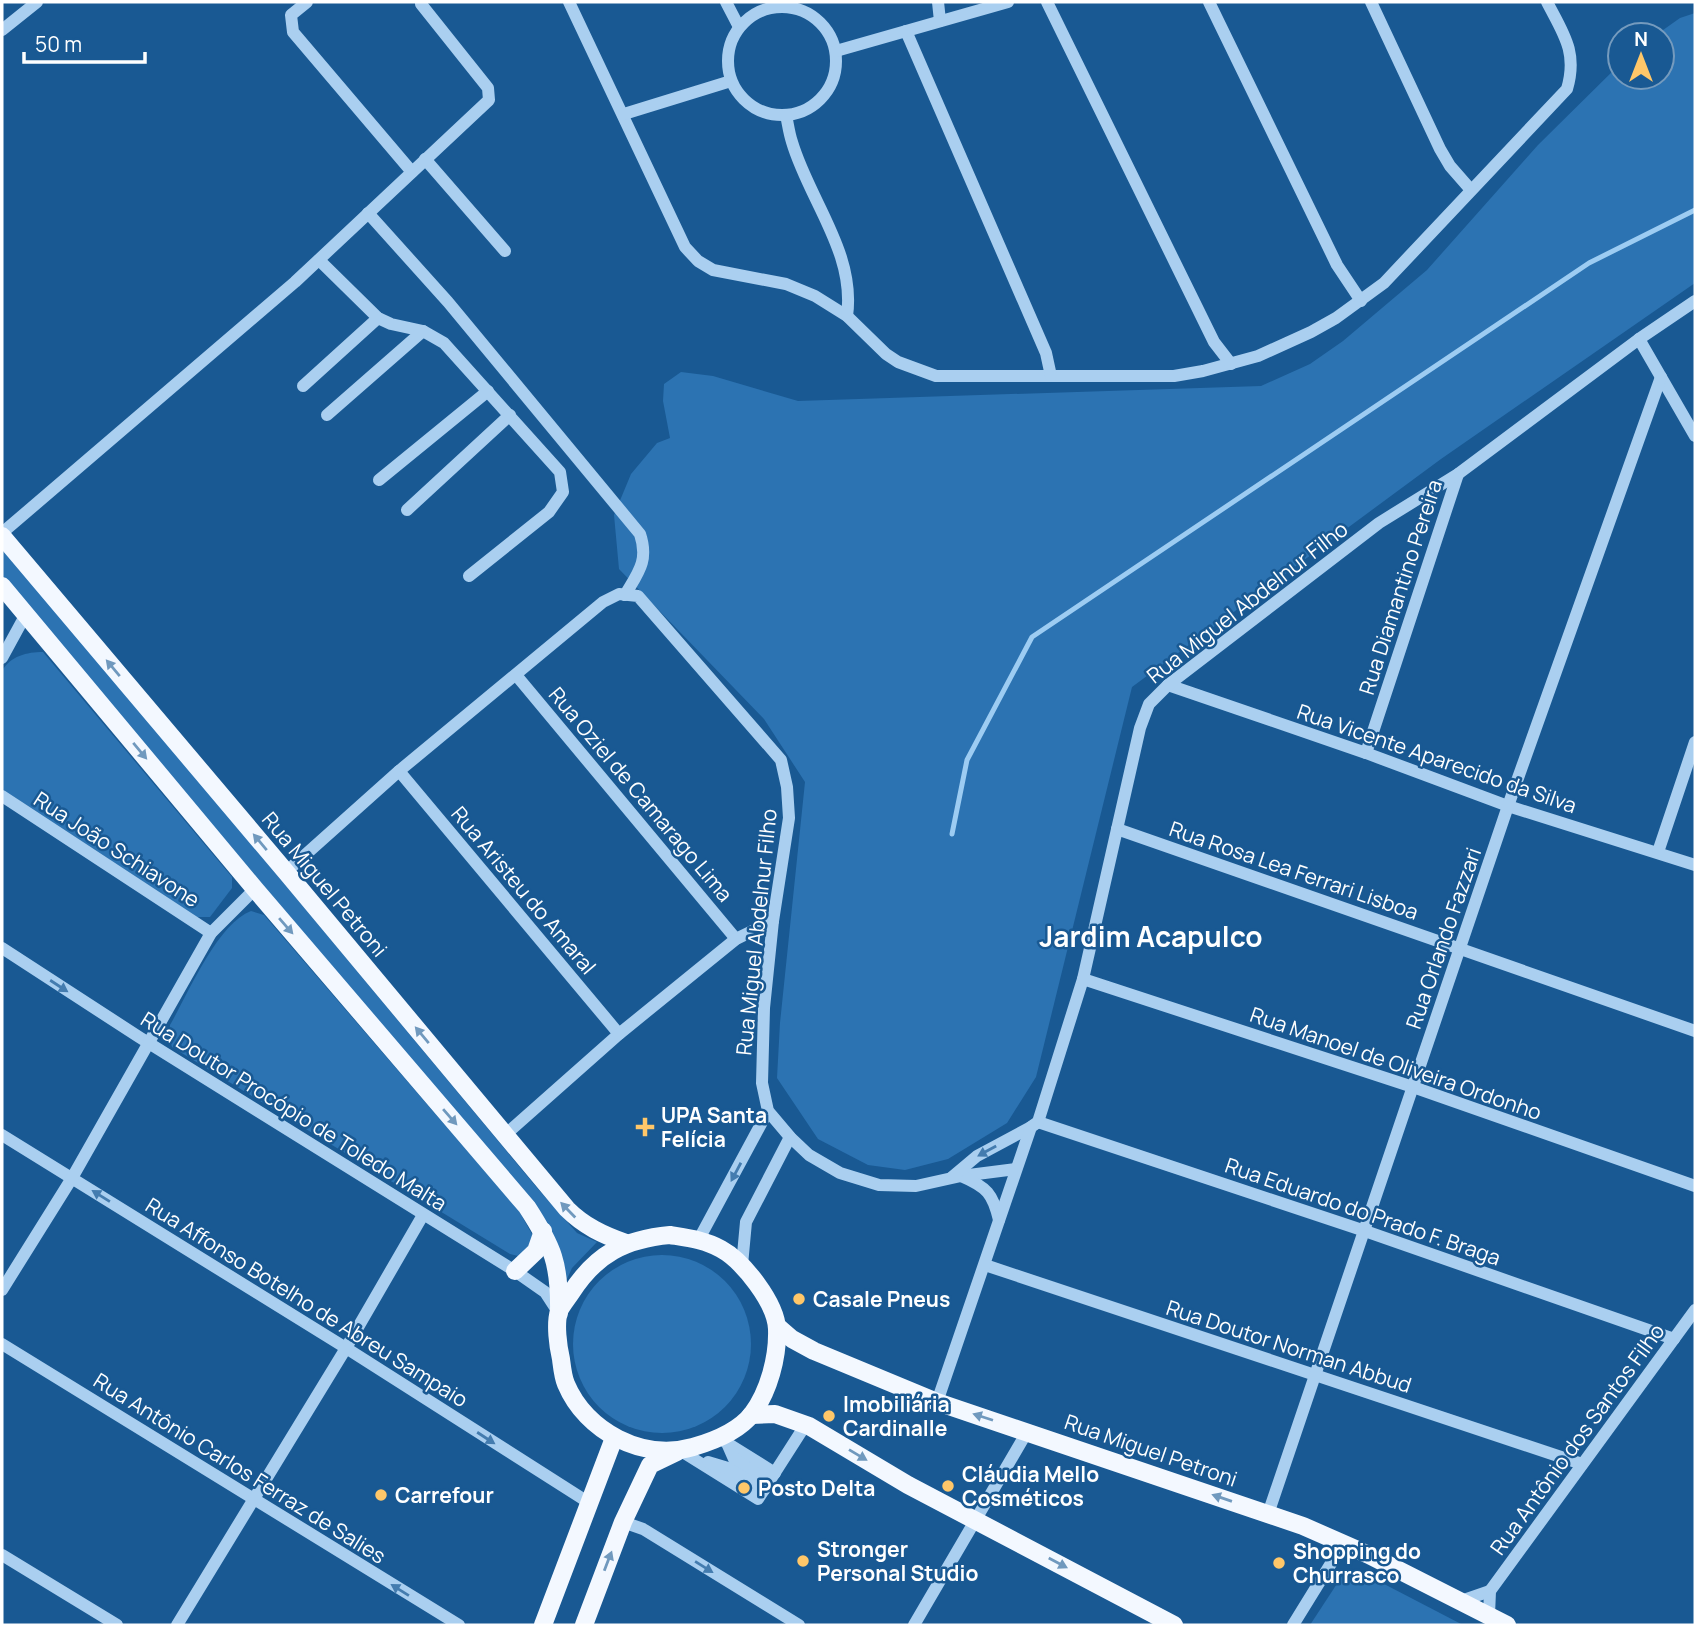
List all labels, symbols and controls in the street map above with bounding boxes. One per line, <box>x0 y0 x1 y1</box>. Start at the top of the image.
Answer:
scale bar <box>24 21 145 65</box>
north arrow <box>1606 21 1676 91</box>
text: N <box>1634 26 1648 52</box>
text: 50 m <box>35 30 82 58</box>
street label: Rua Diamantino Pereira <box>1352 476 1448 698</box>
street label: Rua Miguel Abdelnur Filho <box>1141 515 1353 689</box>
one-way arrow <box>106 660 121 677</box>
street label: Rua Oziel de Camarago Lima <box>543 681 739 907</box>
street label: Rua Vicente Aparecido da Silva <box>1293 697 1581 819</box>
one-way arrow <box>132 743 147 760</box>
street label: Rua João Schiavone <box>29 785 205 913</box>
street label: Rua Aristeu do Amaral <box>445 800 603 980</box>
street label: Rua Miguel Petroni <box>256 806 394 962</box>
street label: Rua Miguel Abdelnur Filho <box>729 807 783 1057</box>
street label: Rua Rosa Lea Ferrari Lisboa <box>1166 814 1422 926</box>
one-way arrow <box>253 833 268 851</box>
street label: Rua Orlando Fazzari <box>1399 844 1487 1032</box>
one-way arrow <box>278 917 293 934</box>
district label: Jardim Acapulco <box>1039 917 1263 955</box>
one-way arrow <box>49 979 69 992</box>
street label: Rua Manoel de Oliveira Ordonho <box>1247 1000 1545 1126</box>
street label: Rua Doutor Procópio de Toledo Malta <box>136 1005 452 1217</box>
one-way arrow <box>415 1027 430 1044</box>
place label: UPA Santa Felícia <box>661 1101 767 1153</box>
one-way arrow <box>442 1108 458 1126</box>
marker: UPA Santa Felícia <box>635 1117 655 1137</box>
one-way arrow <box>977 1145 996 1157</box>
street label: Rua Eduardo do Prado F. Braga <box>1222 1151 1504 1271</box>
one-way arrow <box>731 1162 742 1182</box>
one-way arrow <box>91 1189 110 1202</box>
street label: Rua Affonso Botelho de Abreu Sampaio <box>141 1191 473 1413</box>
one-way arrow <box>560 1202 576 1219</box>
place label: Casale Pneus <box>813 1285 950 1313</box>
marker: Casale Pneus <box>791 1291 807 1307</box>
street label: Rua Doutor Norman Abbud <box>1163 1293 1415 1399</box>
street label: Rua Antônio dos Santos Filho <box>1483 1318 1671 1560</box>
street label: Rua Antônio Carlos Ferraz de Salies <box>89 1366 391 1570</box>
place label: Imobiliária Cardinalle <box>843 1390 950 1442</box>
street label: Rua Miguel Petroni <box>1061 1407 1241 1493</box>
marker: Imobiliária Cardinalle <box>821 1408 837 1424</box>
one-way arrow <box>972 1412 993 1422</box>
one-way arrow <box>477 1431 495 1445</box>
one-way arrow <box>848 1449 867 1461</box>
place label: Cláudia Mello Cosméticos <box>962 1460 1099 1512</box>
place label: Posto Delta <box>758 1474 875 1502</box>
marker: Cláudia Mello Cosméticos <box>940 1478 956 1494</box>
marker: Posto Delta <box>736 1480 752 1496</box>
place label: Carrefour <box>395 1481 494 1509</box>
marker: Carrefour <box>373 1487 389 1503</box>
one-way arrow <box>1211 1492 1232 1503</box>
place label: Stronger Personal Studio <box>817 1535 978 1587</box>
place label: Shopping do Churrasco <box>1293 1537 1421 1589</box>
one-way arrow <box>603 1551 614 1572</box>
marker: Stronger Personal Studio <box>795 1553 811 1569</box>
marker: Shopping do Churrasco <box>1271 1555 1287 1571</box>
one-way arrow <box>1048 1557 1068 1569</box>
one-way arrow <box>694 1560 714 1573</box>
one-way arrow <box>391 1583 410 1596</box>

